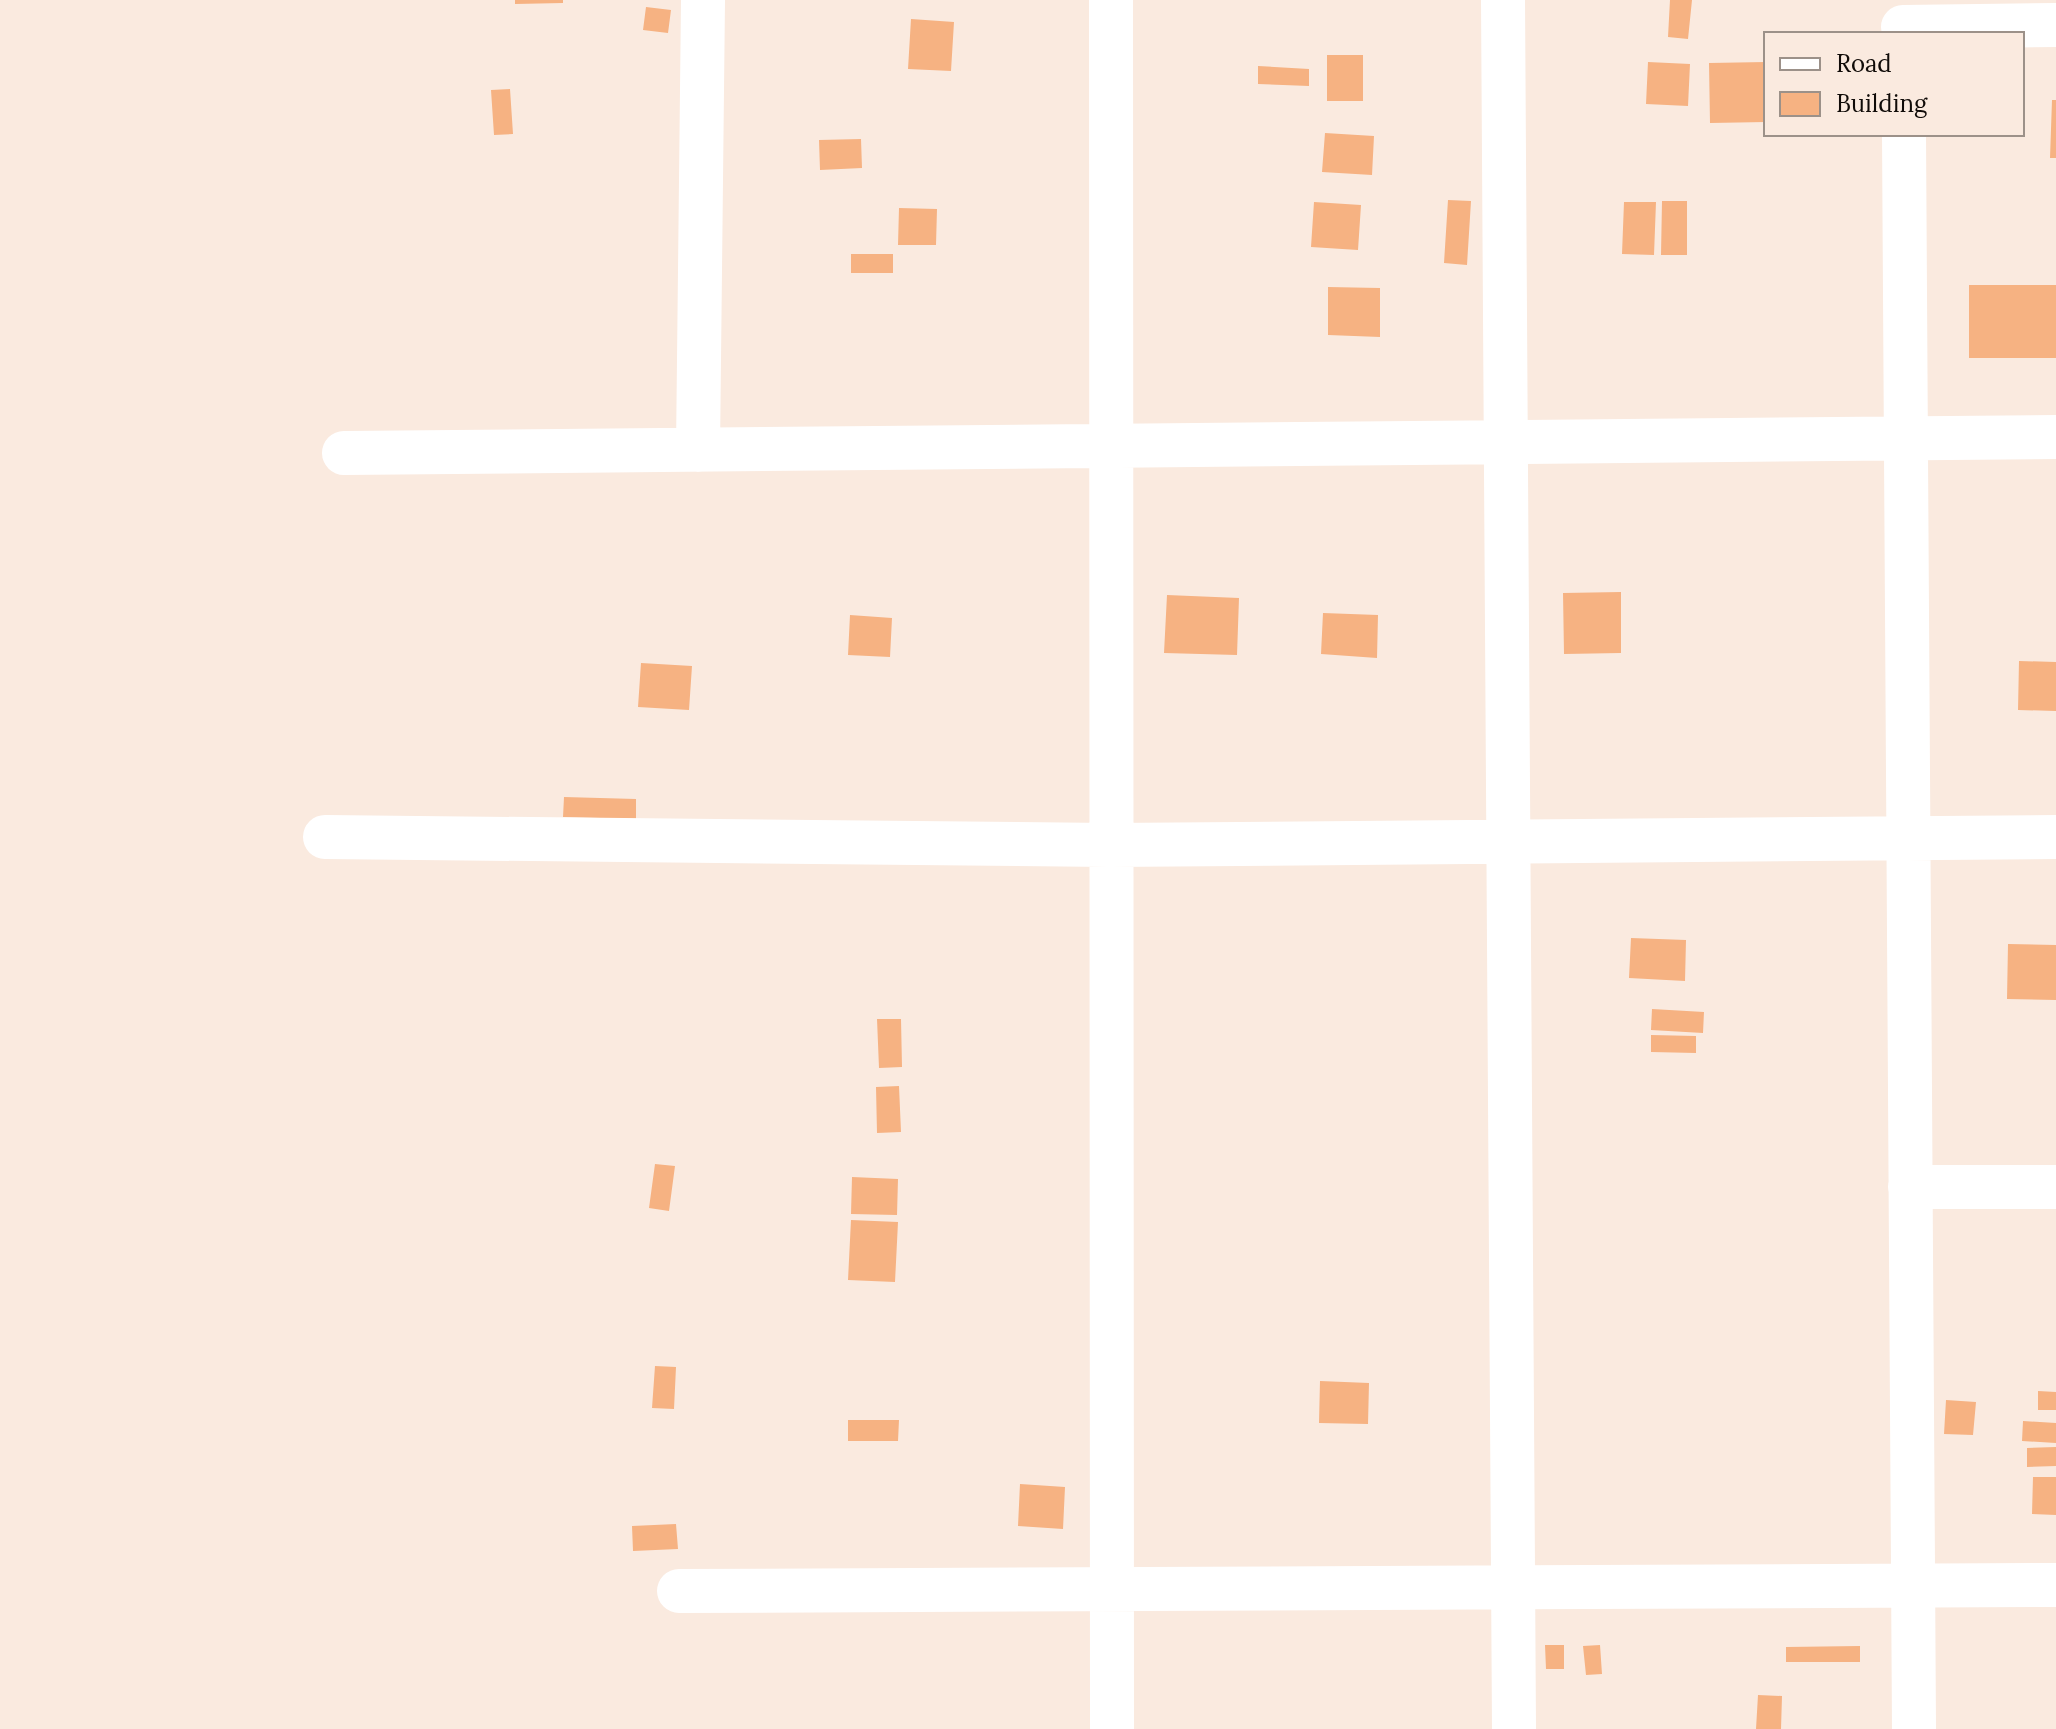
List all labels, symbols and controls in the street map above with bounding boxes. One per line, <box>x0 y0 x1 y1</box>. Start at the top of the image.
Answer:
legend <box>1764 32 2024 136</box>
text: Road <box>1836 48 1892 79</box>
text: Building <box>1836 88 1928 119</box>

